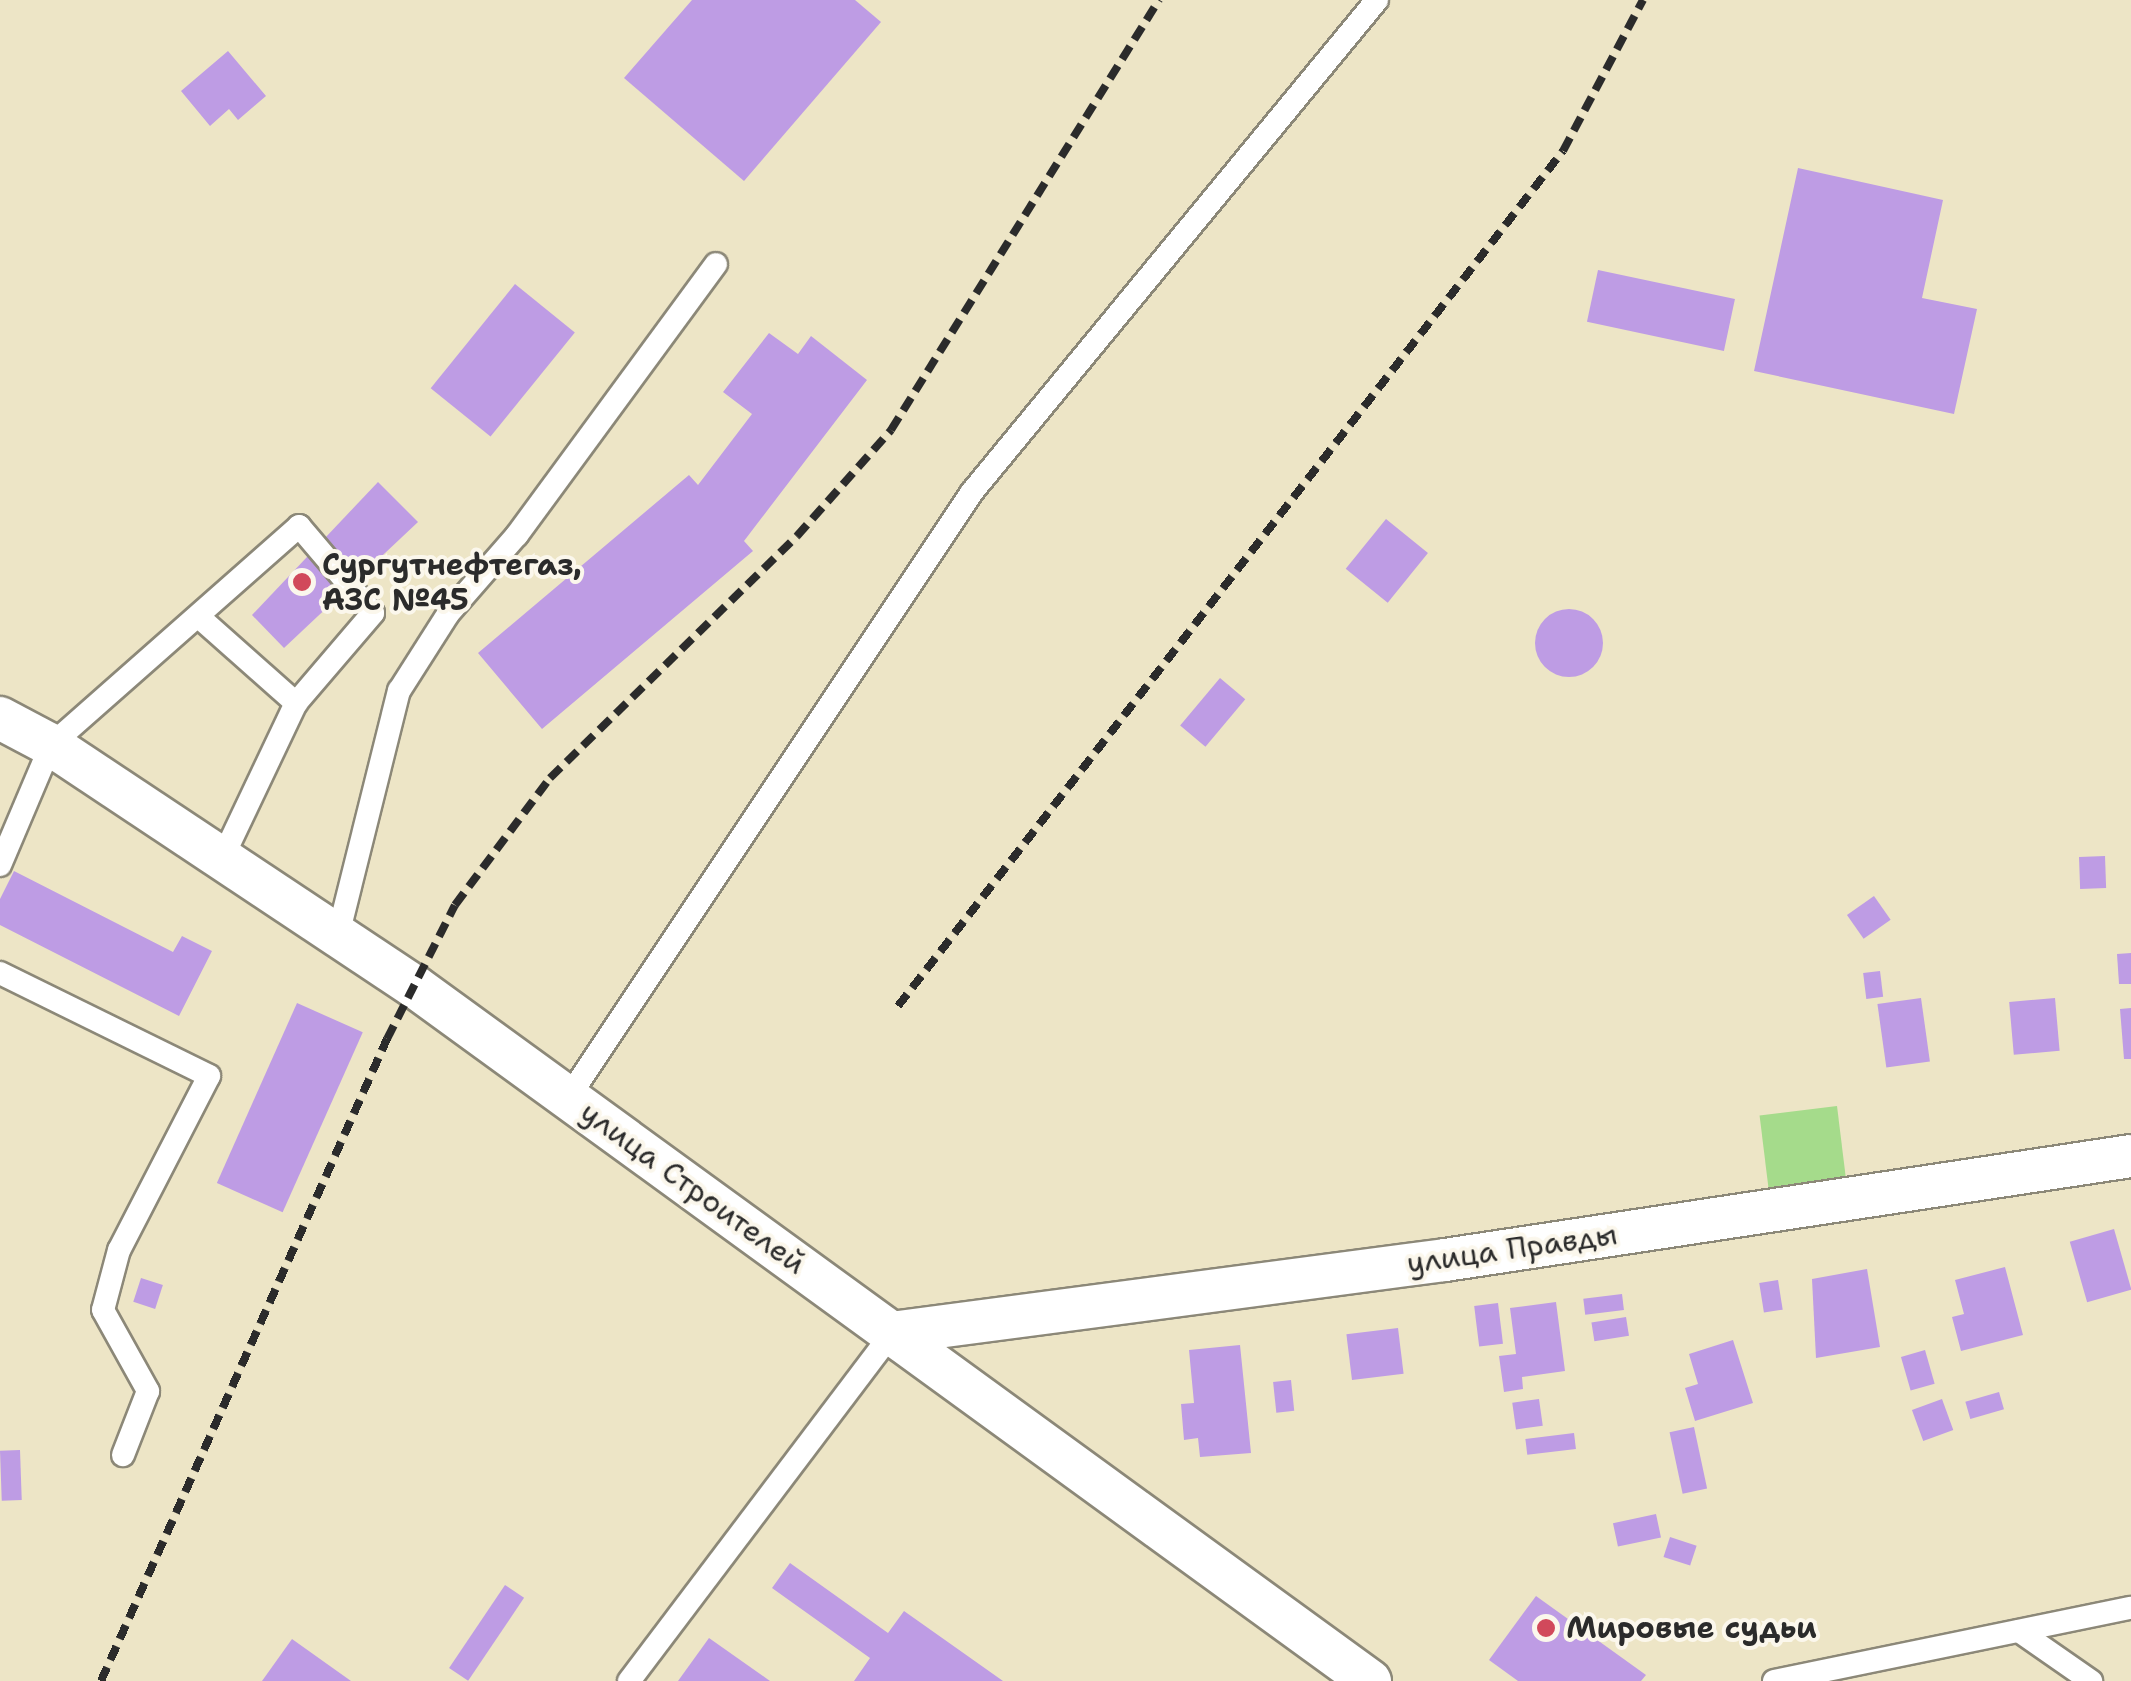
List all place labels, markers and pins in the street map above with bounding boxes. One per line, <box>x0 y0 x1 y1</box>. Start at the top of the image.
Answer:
place label: Сургутнефтегаз, АЗС №45 <box>322 547 582 618</box>
marker: Сургутнефтегаз, АЗС №45 <box>291 571 313 593</box>
place label: Мировые судьи <box>1566 1610 1817 1646</box>
marker: Мировые судьи <box>1535 1617 1557 1639</box>

